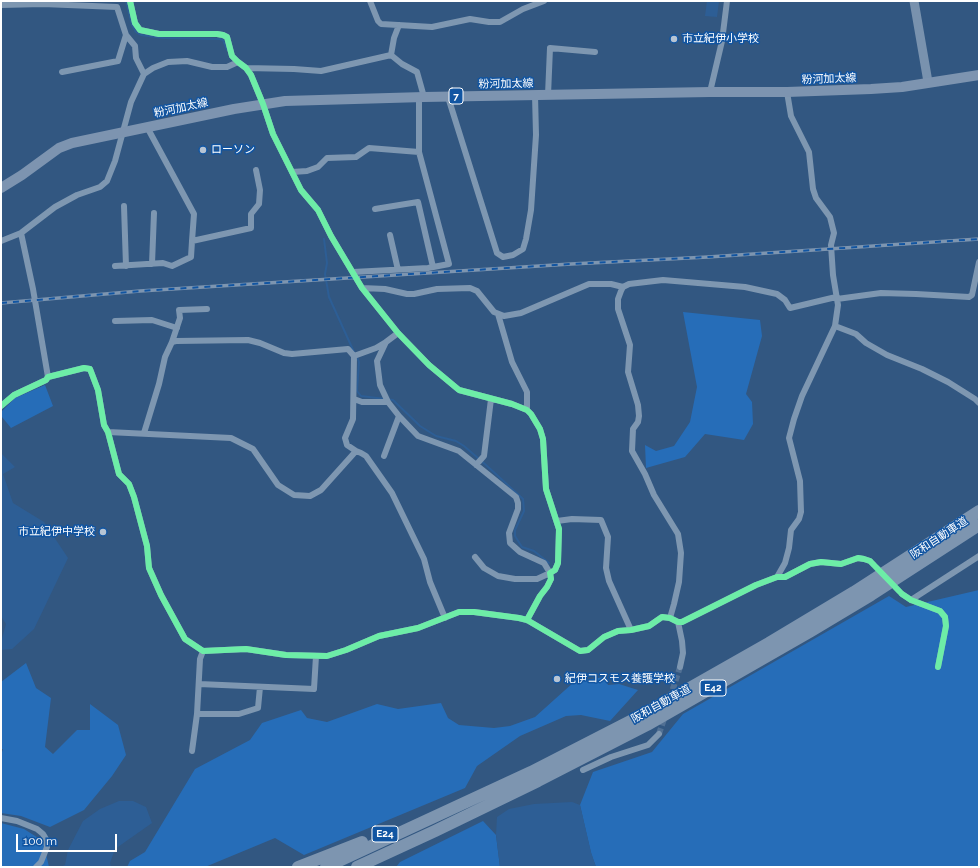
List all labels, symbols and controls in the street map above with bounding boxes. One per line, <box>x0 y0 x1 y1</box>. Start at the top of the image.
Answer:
place label: 市立紀伊小学校 <box>682 32 759 46</box>
marker: 市立紀伊小学校 <box>669 34 679 44</box>
street label: 粉河加太線 <box>801 71 857 87</box>
street label: 粉河加太線 <box>478 77 534 91</box>
road number: 7 <box>449 88 463 104</box>
street label: 粉河加太線 <box>153 96 209 120</box>
place label: ローソン <box>211 143 255 157</box>
marker: ローソン <box>198 145 208 155</box>
street label: 阪和自動車道 <box>908 514 970 562</box>
place label: 市立紀伊中学校 <box>18 525 95 539</box>
marker: 市立紀伊中学校 <box>98 527 108 537</box>
place label: 紀伊コスモス養護学校 <box>565 672 675 686</box>
marker: 紀伊コスモス養護学校 <box>552 674 562 684</box>
road number: E42 <box>700 680 726 696</box>
street label: 阪和自動車道 <box>629 682 693 726</box>
scale bar <box>18 826 119 852</box>
road number: E24 <box>372 826 398 842</box>
text: 100 m <box>23 834 57 848</box>

